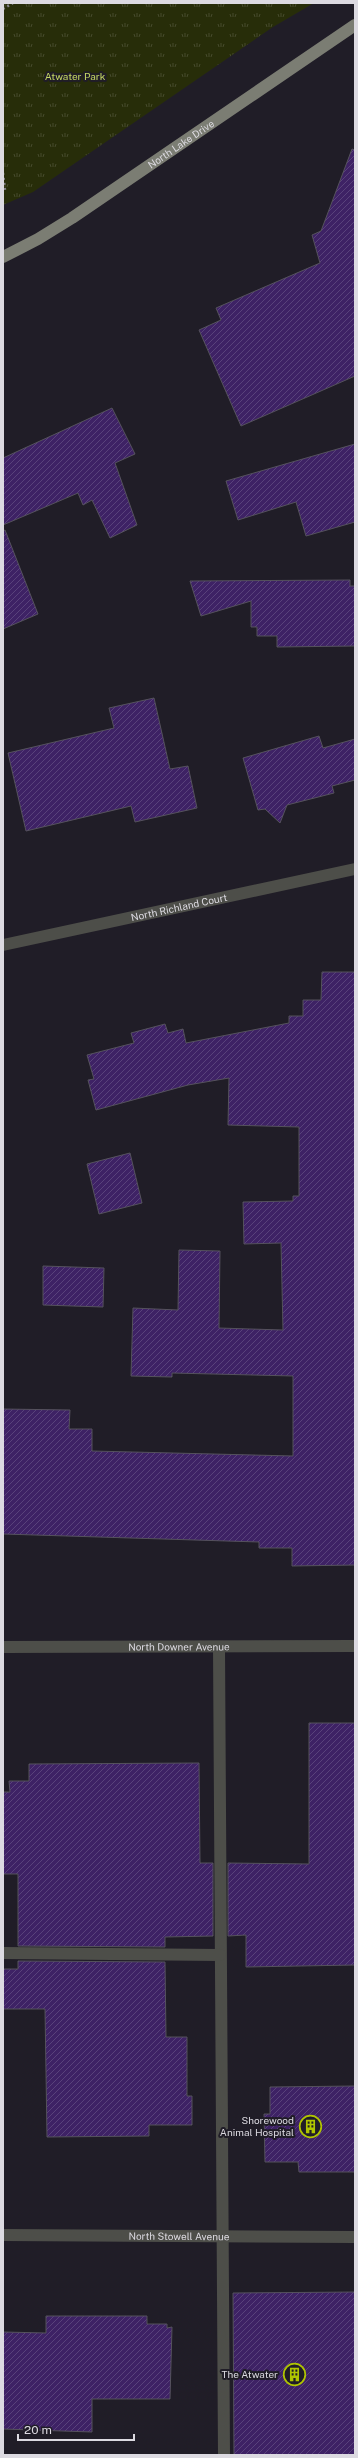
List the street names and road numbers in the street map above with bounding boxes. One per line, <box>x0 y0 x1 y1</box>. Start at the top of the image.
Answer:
street label: North Lake Drive <box>145 117 216 171</box>
street label: North Richland Court <box>130 891 228 923</box>
street label: North Downer Avenue <box>128 1640 230 1653</box>
street label: North Stowell Avenue <box>128 2230 230 2242</box>

